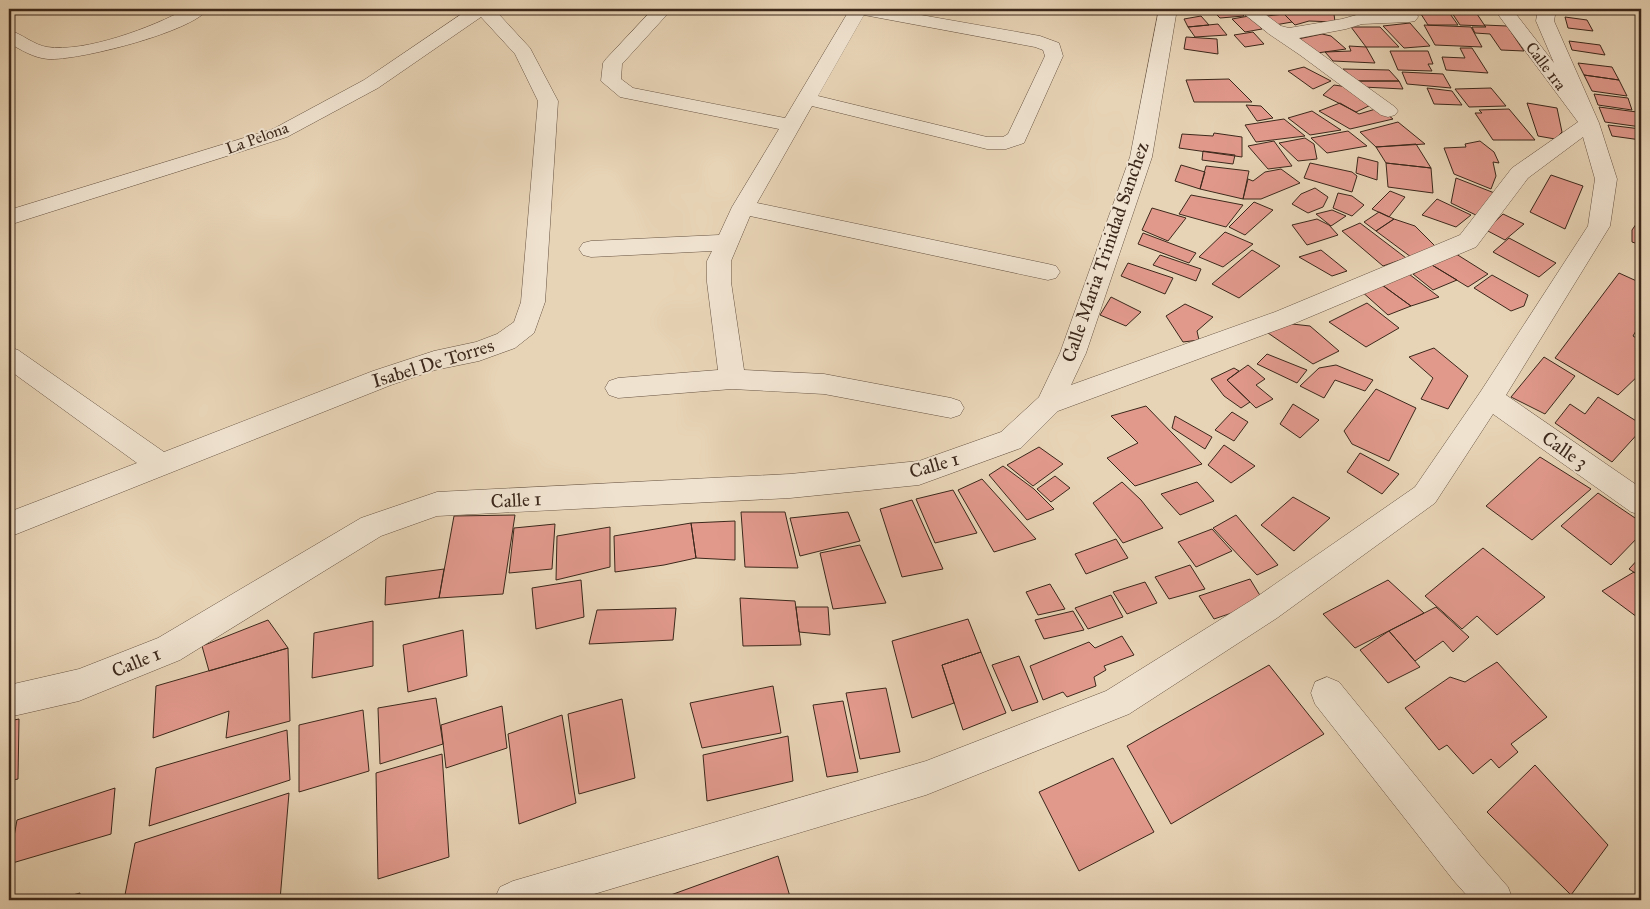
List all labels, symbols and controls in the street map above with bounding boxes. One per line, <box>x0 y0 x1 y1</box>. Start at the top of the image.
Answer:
street label: Calle 1ra <box>1522 38 1570 94</box>
street label: La Pelona <box>223 118 291 158</box>
street label: Calle Maria Trinidad Sanchez <box>1056 139 1154 365</box>
street label: Isabel De Torres <box>369 334 497 392</box>
street label: Calle 3 <box>1538 426 1592 474</box>
street label: Calle 1 <box>906 447 962 483</box>
street label: Calle 1 <box>490 487 542 513</box>
street label: Calle 1 <box>108 642 164 682</box>

